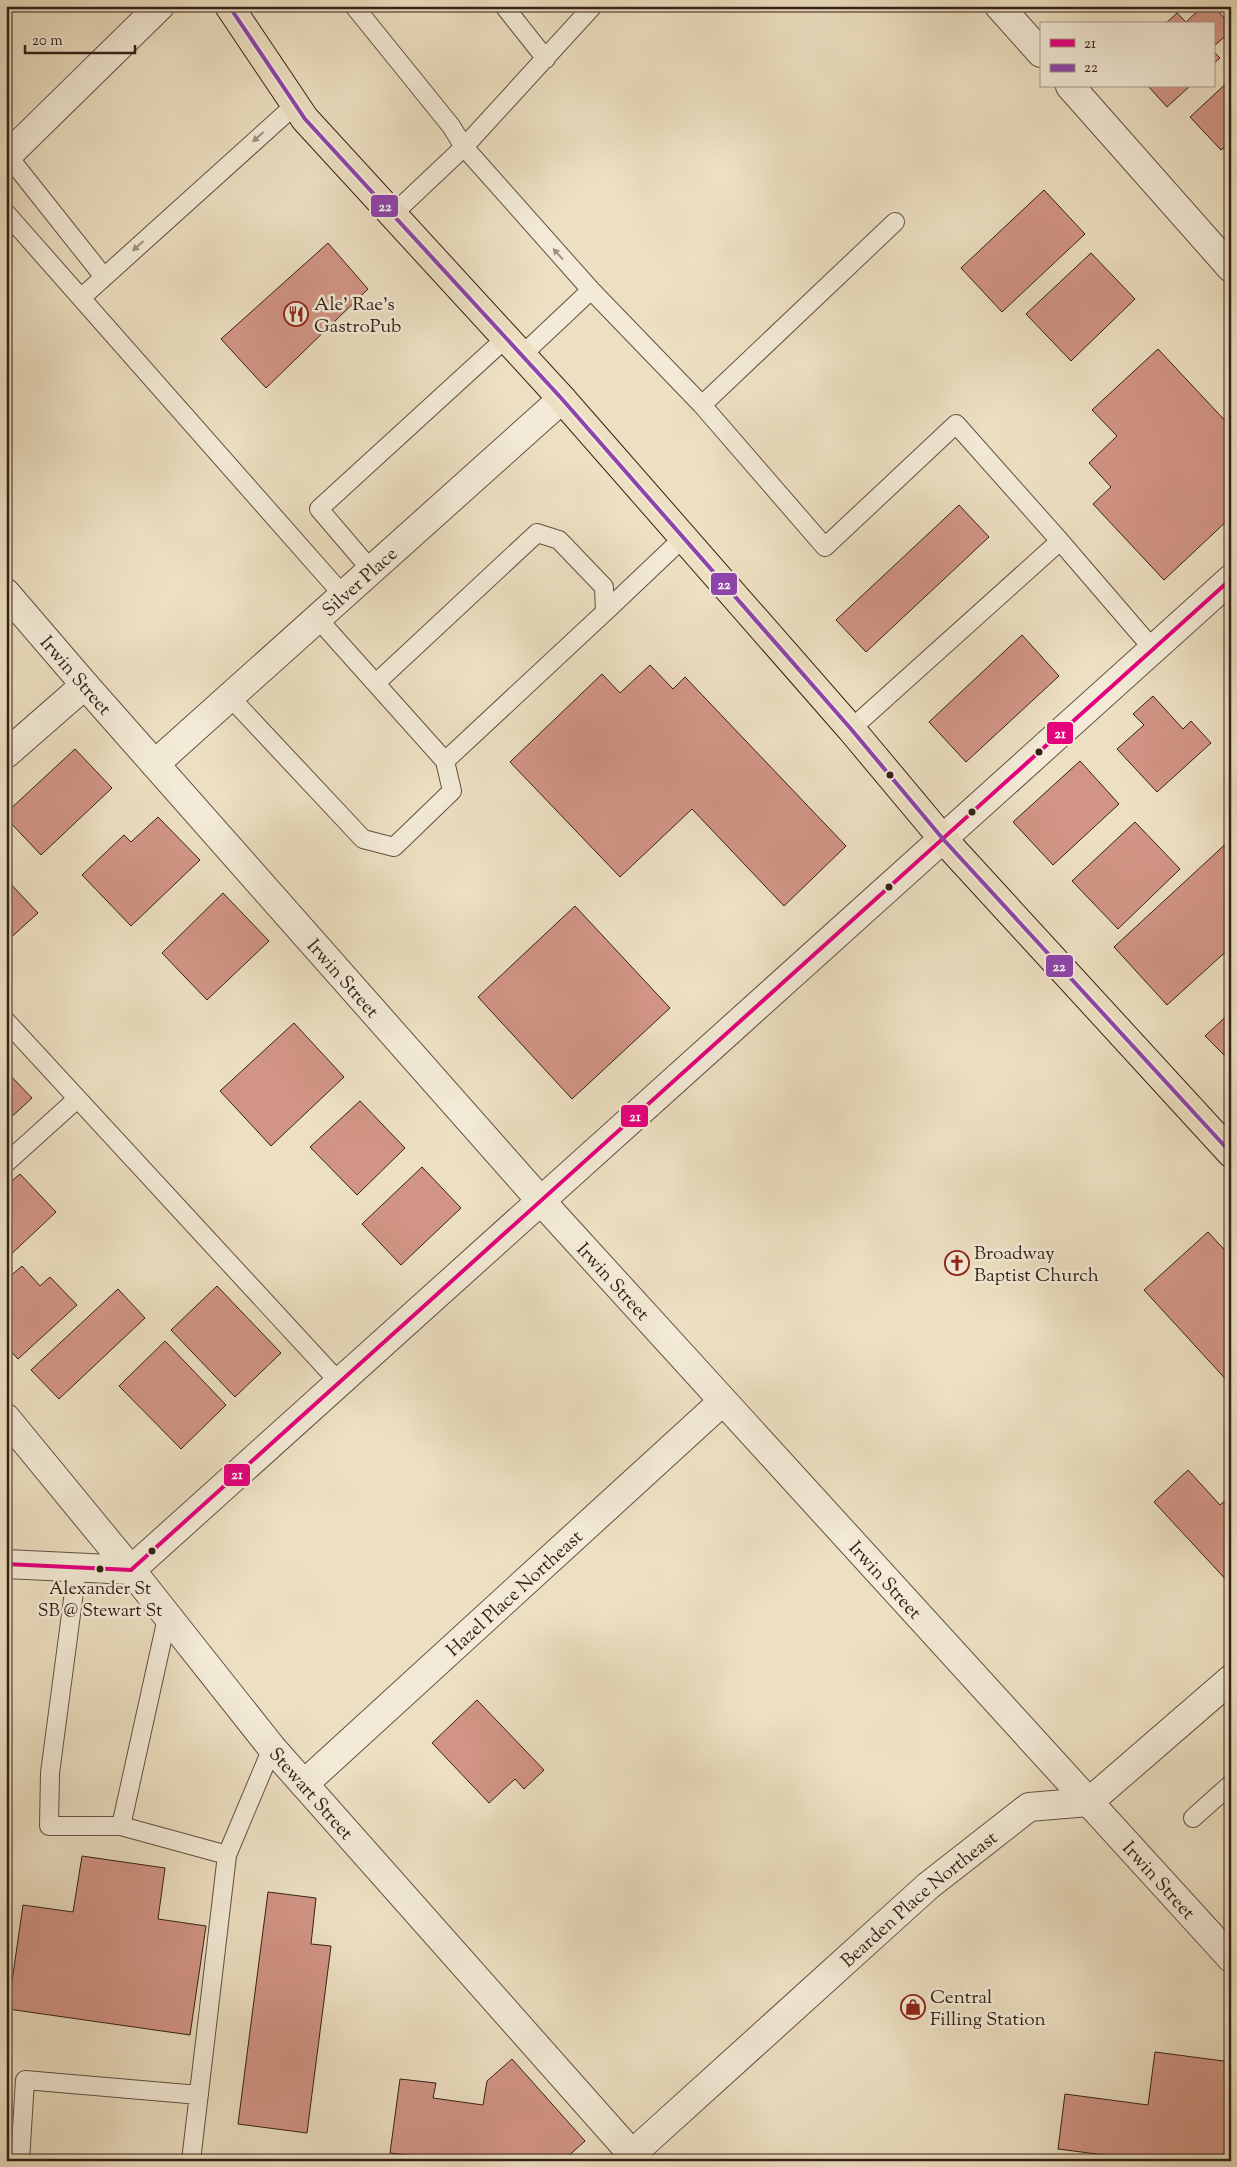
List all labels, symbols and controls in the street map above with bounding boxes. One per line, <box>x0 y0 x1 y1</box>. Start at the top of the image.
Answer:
scale bar <box>25 22 135 54</box>
legend <box>1040 22 1214 88</box>
text: 20 m <box>32 31 63 52</box>
text: 21 <box>1084 34 1096 55</box>
text: 22 <box>1084 58 1098 79</box>
one-way arrow <box>253 131 265 143</box>
line badge: 22 <box>370 194 399 218</box>
text: 22 <box>378 198 392 218</box>
one-way arrow <box>133 240 145 252</box>
one-way arrow <box>553 247 564 260</box>
place label: Ale' Rae’s GastroPub <box>314 292 401 341</box>
restaurant icon: Ale' Rae’s GastroPub <box>283 301 309 327</box>
street label: Silver Place <box>317 542 405 624</box>
line badge: 22 <box>710 572 738 596</box>
text: 22 <box>717 576 731 596</box>
street label: Irwin Street <box>32 631 117 723</box>
line badge: 21 <box>1046 721 1074 745</box>
text: 21 <box>1054 725 1066 745</box>
unlabelled marker <box>1034 747 1044 757</box>
unlabelled marker <box>885 770 895 780</box>
unlabelled marker <box>967 807 977 817</box>
unlabelled marker <box>884 882 894 892</box>
street label: Irwin Street <box>300 934 385 1025</box>
line badge: 22 <box>1045 954 1074 978</box>
text: 22 <box>1052 958 1066 978</box>
line badge: 21 <box>620 1104 649 1128</box>
text: 21 <box>629 1108 641 1128</box>
street label: Irwin Street <box>569 1238 655 1328</box>
place label: Broadway Baptist Church <box>974 1241 1099 1290</box>
church icon: Broadway Baptist Church <box>944 1250 970 1276</box>
line badge: 21 <box>223 1463 251 1487</box>
text: 21 <box>231 1466 243 1486</box>
street label: Hazel Place Northeast <box>441 1524 590 1664</box>
street label: Irwin Street <box>841 1536 927 1627</box>
unlabelled marker <box>147 1546 157 1556</box>
marker: Alexander St SB @ Stewart St <box>95 1564 105 1574</box>
place label: Alexander St SB @ Stewart St <box>38 1577 162 1625</box>
street label: Stewart Street <box>261 1742 359 1847</box>
street label: Bearden Place Northeast <box>836 1825 1004 1975</box>
street label: Irwin Street <box>1115 1836 1201 1927</box>
place label: Central Filling Station <box>930 1985 1046 2034</box>
shop icon: Central Filling Station <box>900 1994 926 2020</box>

